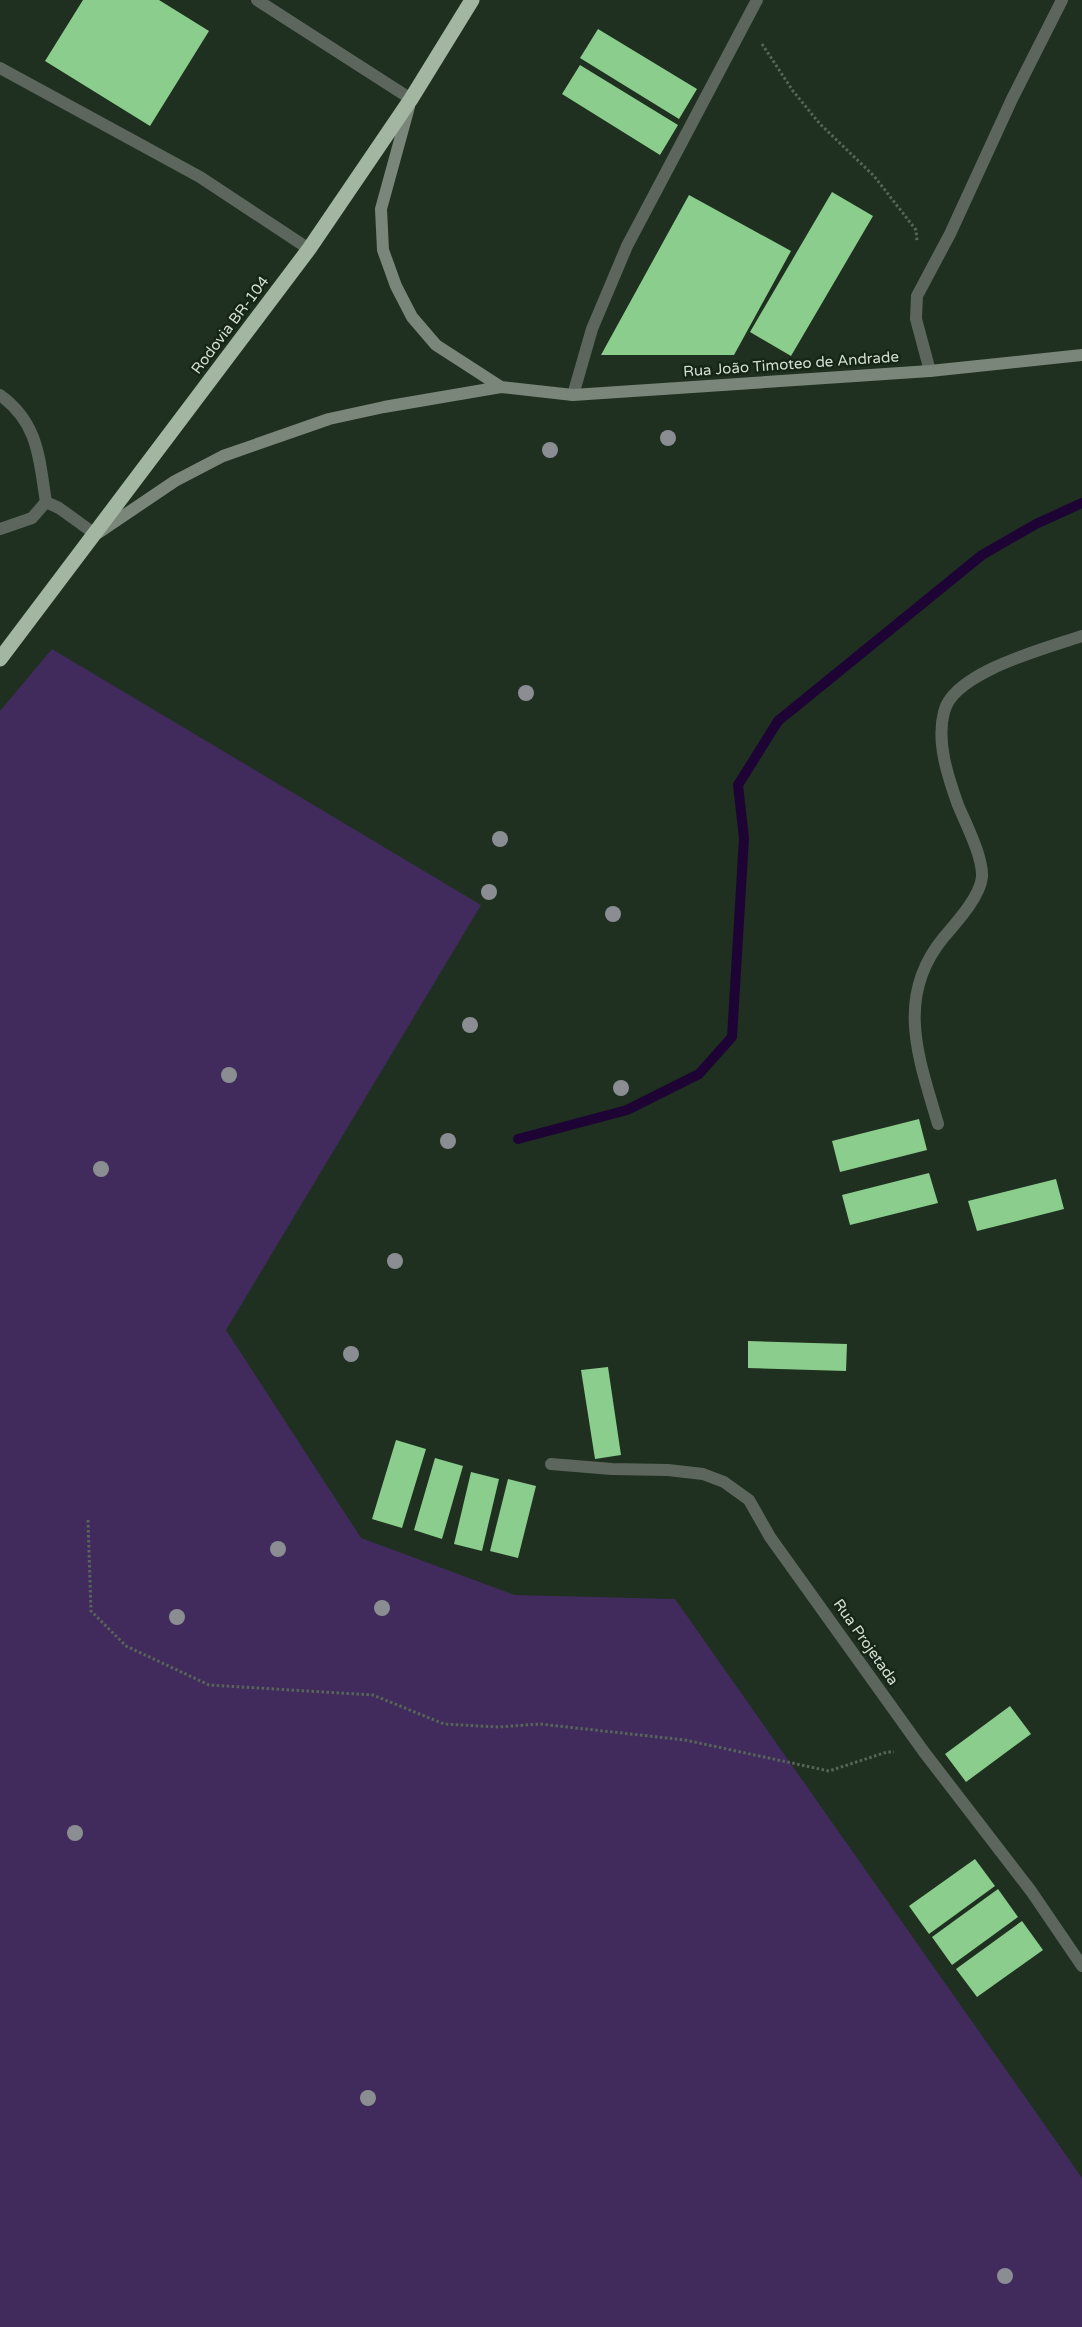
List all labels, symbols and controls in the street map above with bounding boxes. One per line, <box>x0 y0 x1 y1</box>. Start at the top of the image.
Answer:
street label: Rodovia BR-104 <box>187 273 273 377</box>
street label: Rua João Timoteo de Andrade <box>683 347 899 381</box>
street label: Rua Projetada <box>830 1595 902 1689</box>

